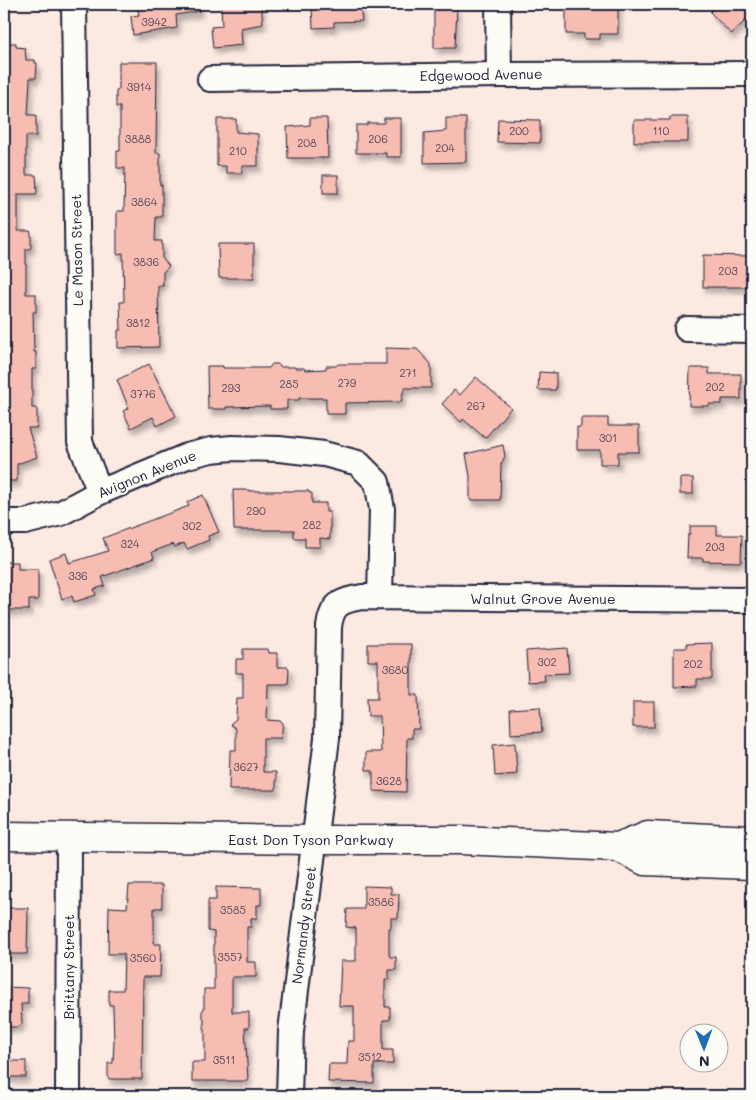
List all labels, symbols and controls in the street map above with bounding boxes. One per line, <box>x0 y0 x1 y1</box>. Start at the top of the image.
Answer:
house number: 3942 <box>141 14 167 29</box>
street label: Edgewood Avenue <box>419 64 543 85</box>
house number: 3914 <box>127 79 152 94</box>
house number: 200 <box>509 123 529 138</box>
house number: 110 <box>653 123 670 138</box>
house number: 3888 <box>125 131 152 146</box>
house number: 206 <box>368 131 388 146</box>
house number: 208 <box>297 135 317 150</box>
house number: 204 <box>435 140 455 155</box>
house number: 210 <box>229 143 247 158</box>
street label: Le Mason Street <box>66 194 87 306</box>
house number: 3864 <box>131 194 158 209</box>
house number: 3836 <box>133 254 159 269</box>
house number: 203 <box>718 263 738 278</box>
house number: 3812 <box>126 315 150 330</box>
house number: 271 <box>399 365 417 380</box>
house number: 279 <box>338 375 357 390</box>
house number: 285 <box>279 376 299 391</box>
house number: 202 <box>705 379 725 394</box>
house number: 293 <box>221 380 241 395</box>
house number: 3776 <box>130 386 156 401</box>
house number: 267 <box>467 398 485 413</box>
house number: 301 <box>599 430 617 445</box>
street label: Avignon Avenue <box>95 445 199 502</box>
house number: 290 <box>246 503 266 518</box>
house number: 282 <box>303 517 321 532</box>
house number: 302 <box>182 518 202 533</box>
house number: 324 <box>120 536 140 551</box>
house number: 203 <box>705 539 725 554</box>
house number: 336 <box>68 568 88 583</box>
street label: Walnut Grove Avenue <box>470 589 616 608</box>
house number: 302 <box>537 654 557 669</box>
house number: 202 <box>683 656 703 671</box>
house number: 3680 <box>382 662 408 677</box>
house number: 3627 <box>233 759 259 774</box>
house number: 3628 <box>376 773 402 788</box>
street label: East Don Tyson Parkway <box>228 830 394 849</box>
street label: Normandy Street <box>287 865 320 985</box>
house number: 3586 <box>368 894 394 909</box>
house number: 3585 <box>220 902 246 917</box>
street label: Brittany Street <box>59 914 78 1020</box>
house number: 3557 <box>217 949 243 964</box>
house number: 3560 <box>130 950 156 965</box>
north arrow <box>678 1022 728 1072</box>
house number: 3512 <box>358 1049 382 1064</box>
house number: 3511 <box>213 1052 235 1067</box>
text: N <box>699 1052 710 1071</box>

